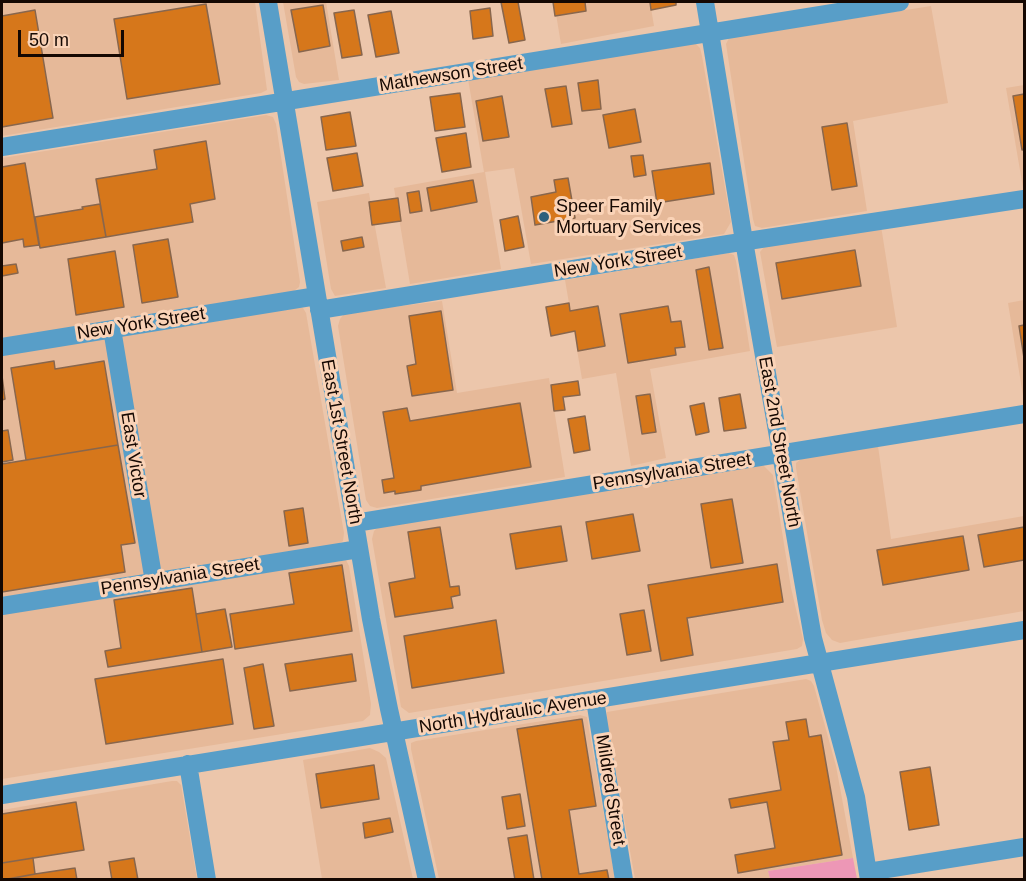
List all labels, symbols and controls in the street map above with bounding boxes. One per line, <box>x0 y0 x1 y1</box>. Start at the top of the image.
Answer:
scale bar <box>21 18 128 56</box>
text: 50 m <box>29 30 69 50</box>
street label: Mathewson Street <box>378 53 524 97</box>
place label: Speer Family Mortuary Services <box>556 196 701 238</box>
marker: Speer Family Mortuary Services <box>537 210 551 224</box>
street label: New York Street <box>552 241 684 283</box>
street label: New York Street <box>75 303 207 345</box>
street label: East 2nd Street North <box>753 355 805 529</box>
street label: East 1st Street North <box>316 358 366 526</box>
street label: East Victor <box>116 410 150 500</box>
street label: Pennsylvania Street <box>591 449 753 495</box>
street label: Pennsylvania Street <box>99 554 261 600</box>
street label: North Hydraulic Avenue <box>418 687 608 739</box>
street label: Mildred Street <box>591 733 629 847</box>

